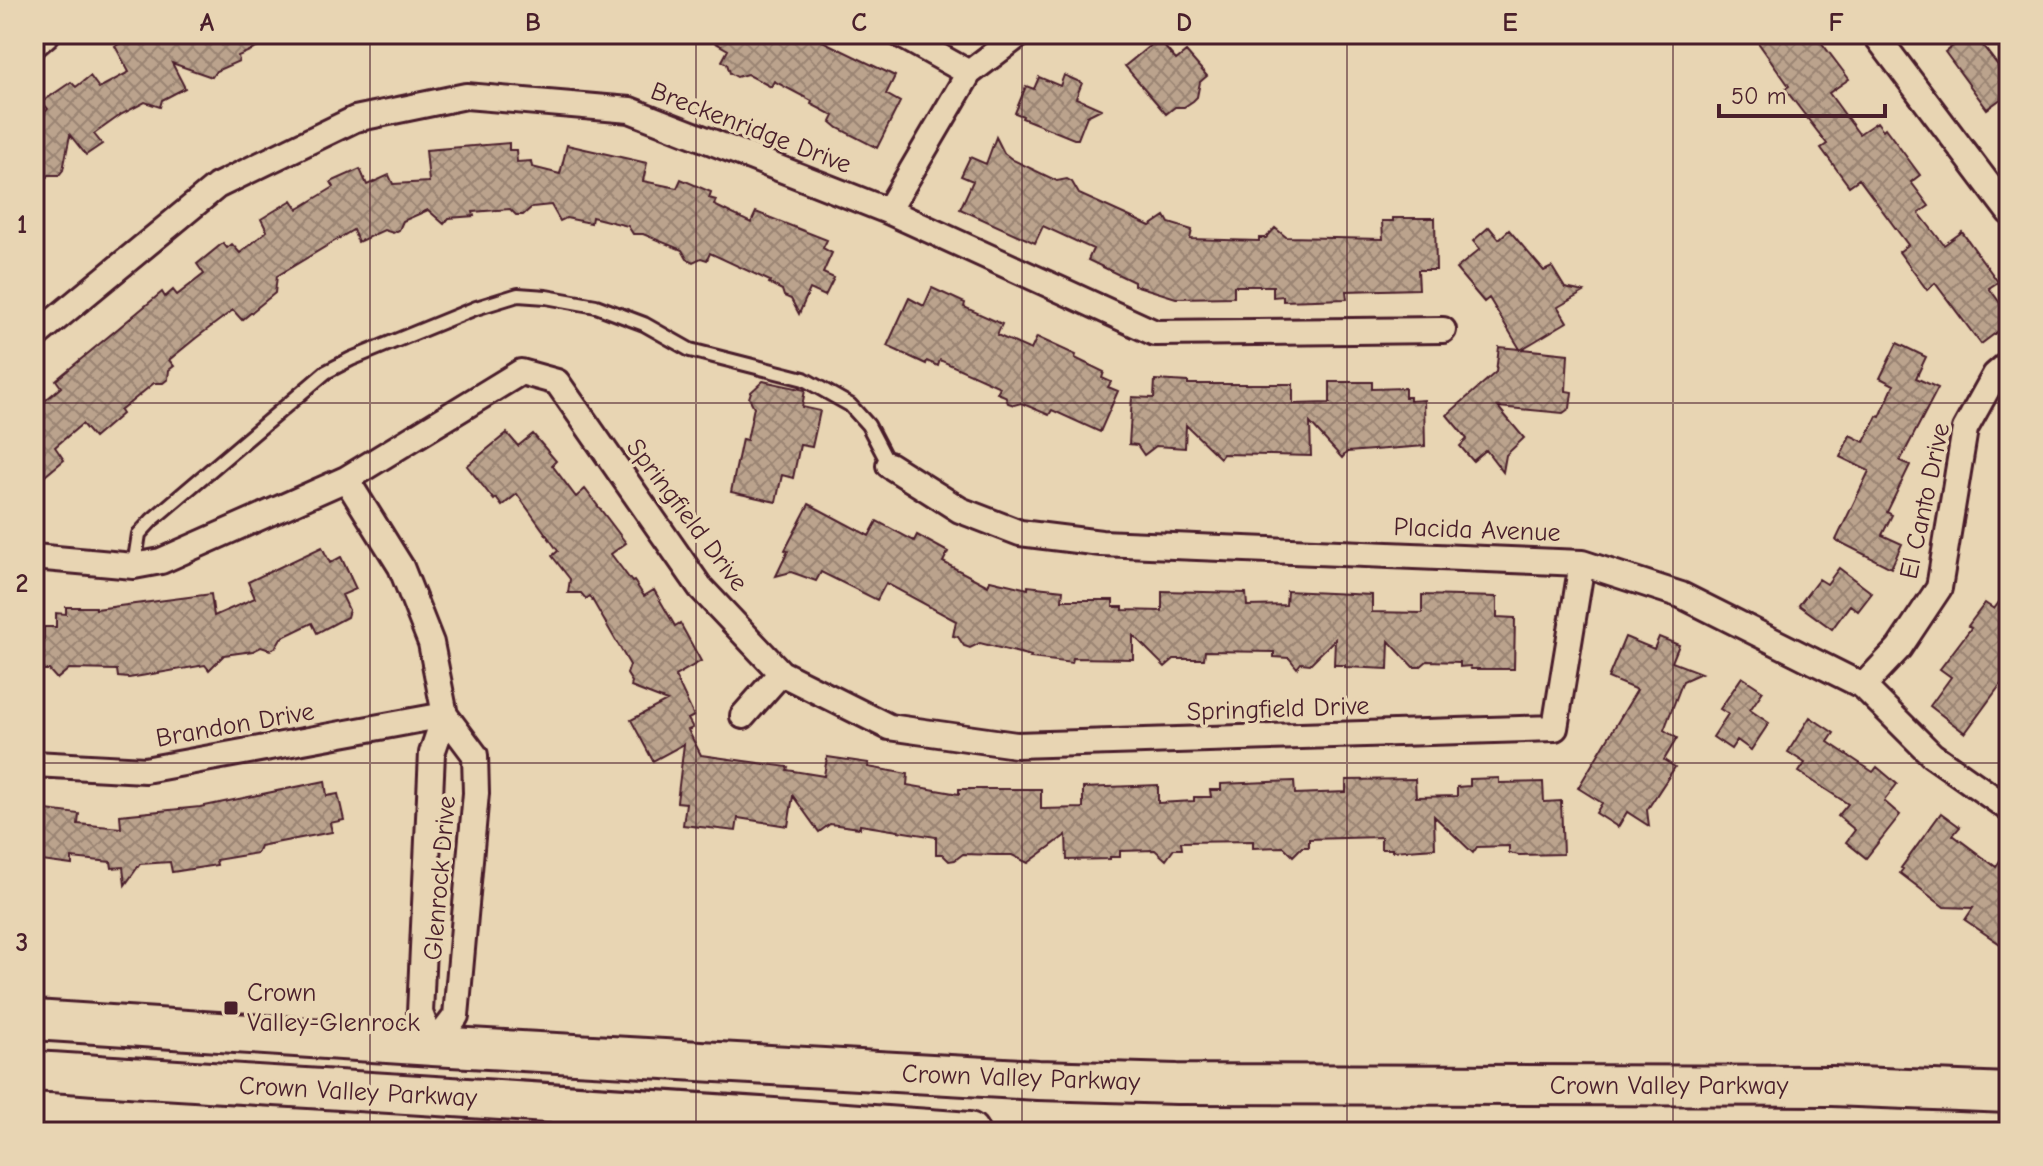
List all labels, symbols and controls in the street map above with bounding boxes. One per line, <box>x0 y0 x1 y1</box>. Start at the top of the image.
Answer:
text: A <box>200 8 215 38</box>
text: B <box>525 8 541 38</box>
text: C <box>851 8 867 38</box>
text: D <box>1176 8 1192 38</box>
text: E <box>1502 8 1518 38</box>
text: F <box>1828 8 1844 38</box>
scale bar <box>1719 68 1885 118</box>
street label: Breckenridge Drive <box>646 76 856 180</box>
text: 50 m <box>1731 82 1787 110</box>
text: 1 <box>17 210 27 240</box>
street label: El Canto Drive <box>1894 420 1956 582</box>
street label: Springfield Drive <box>620 433 754 597</box>
street label: Placida Avenue <box>1393 512 1561 548</box>
text: 2 <box>16 569 28 599</box>
street label: Springfield Drive <box>1186 691 1370 727</box>
street label: Brandon Drive <box>153 696 317 754</box>
street label: Glenrock Drive <box>418 794 462 962</box>
text: 3 <box>16 928 28 958</box>
place label: Crown Valley-Glenrock <box>247 978 420 1038</box>
marker: Crown Valley-Glenrock <box>222 999 240 1017</box>
street label: Crown Valley Parkway <box>901 1059 1141 1097</box>
street label: Crown Valley Parkway <box>238 1071 478 1113</box>
street label: Crown Valley Parkway <box>1550 1071 1789 1101</box>

